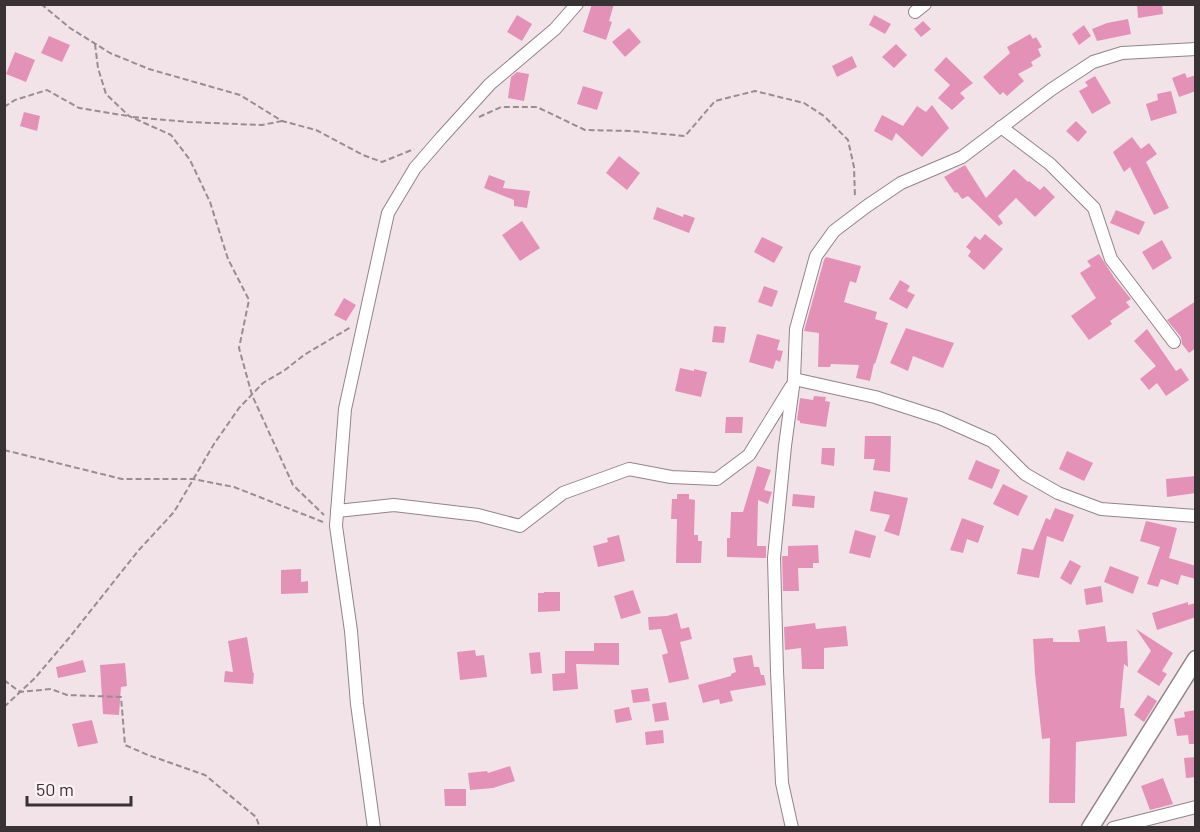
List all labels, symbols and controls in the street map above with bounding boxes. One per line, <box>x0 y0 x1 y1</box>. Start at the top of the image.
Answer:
scale bar <box>27 769 130 807</box>
text: 50 m <box>36 778 74 800</box>

